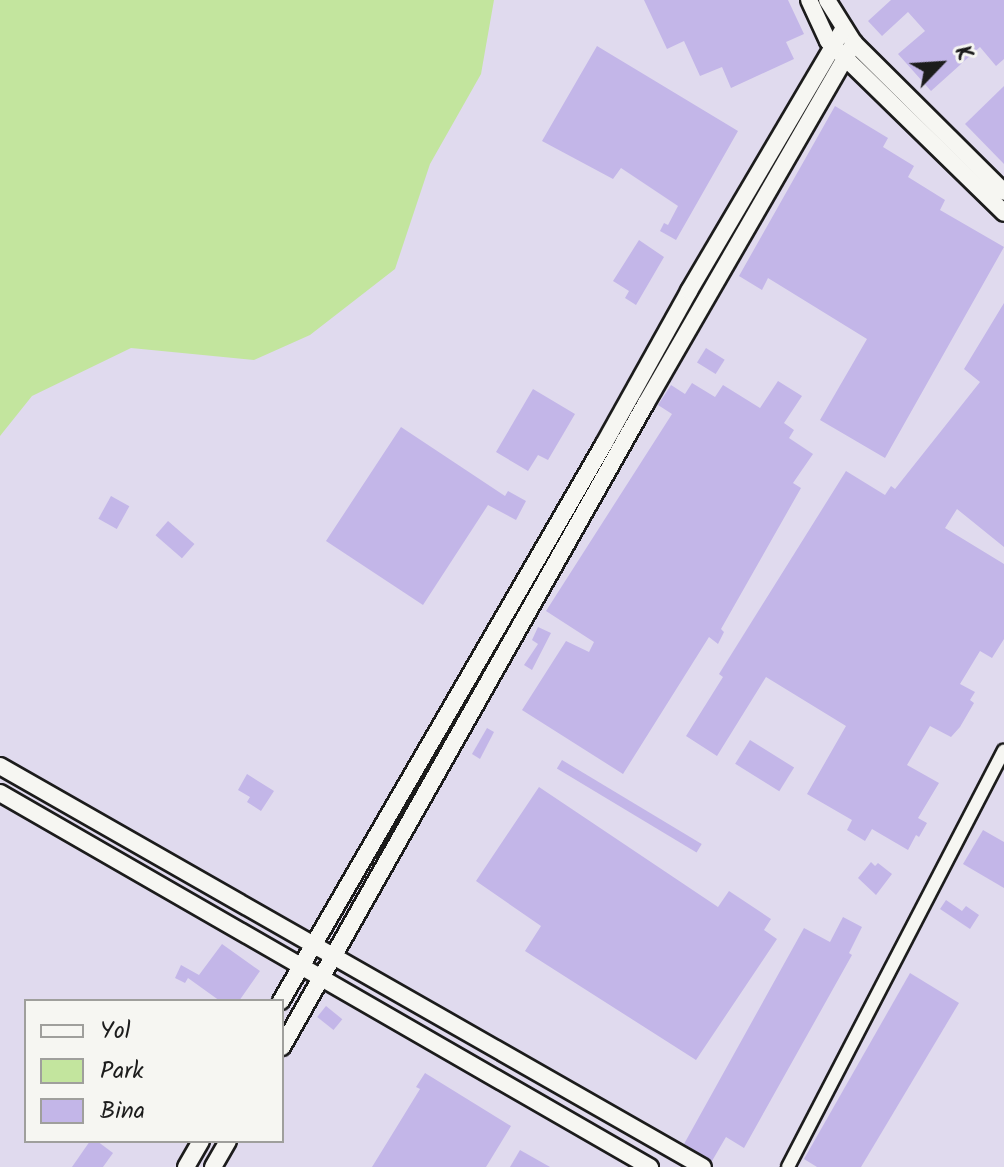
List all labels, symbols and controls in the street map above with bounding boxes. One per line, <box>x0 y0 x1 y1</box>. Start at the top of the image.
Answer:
north arrow <box>900 24 980 104</box>
text: K <box>944 40 981 67</box>
legend <box>24 999 284 1143</box>
text: Yol <box>100 1012 131 1051</box>
text: Park <box>100 1052 144 1091</box>
text: Bina <box>100 1092 145 1131</box>

